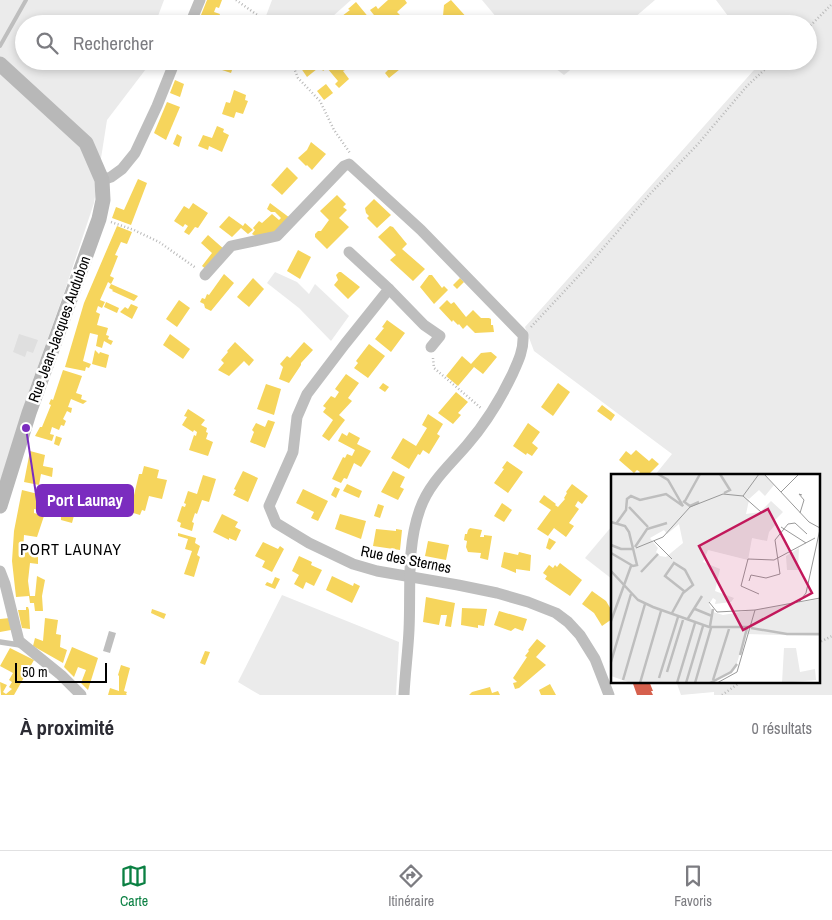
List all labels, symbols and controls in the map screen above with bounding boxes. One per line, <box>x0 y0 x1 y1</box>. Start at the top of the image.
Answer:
search box <box>15 15 817 70</box>
icon: search <box>33 29 61 57</box>
text: Rechercher <box>73 30 154 56</box>
street label: Rue Jean-Jacques Audubon <box>23 253 95 405</box>
inset map <box>611 474 820 682</box>
callout: Port Launay <box>37 485 133 516</box>
text: Port Launay <box>47 489 124 511</box>
district label: PORT LAUNAY <box>20 538 122 560</box>
street label: Rue des Sternes <box>359 540 453 578</box>
scale bar <box>15 660 108 683</box>
text: 50 m <box>22 663 48 681</box>
text: À proximité <box>20 713 114 742</box>
text: 0 résultats <box>751 717 812 739</box>
tab: Carte <box>120 862 148 910</box>
tab: Itinéraire <box>388 862 434 910</box>
tab: Favoris <box>674 862 712 910</box>

